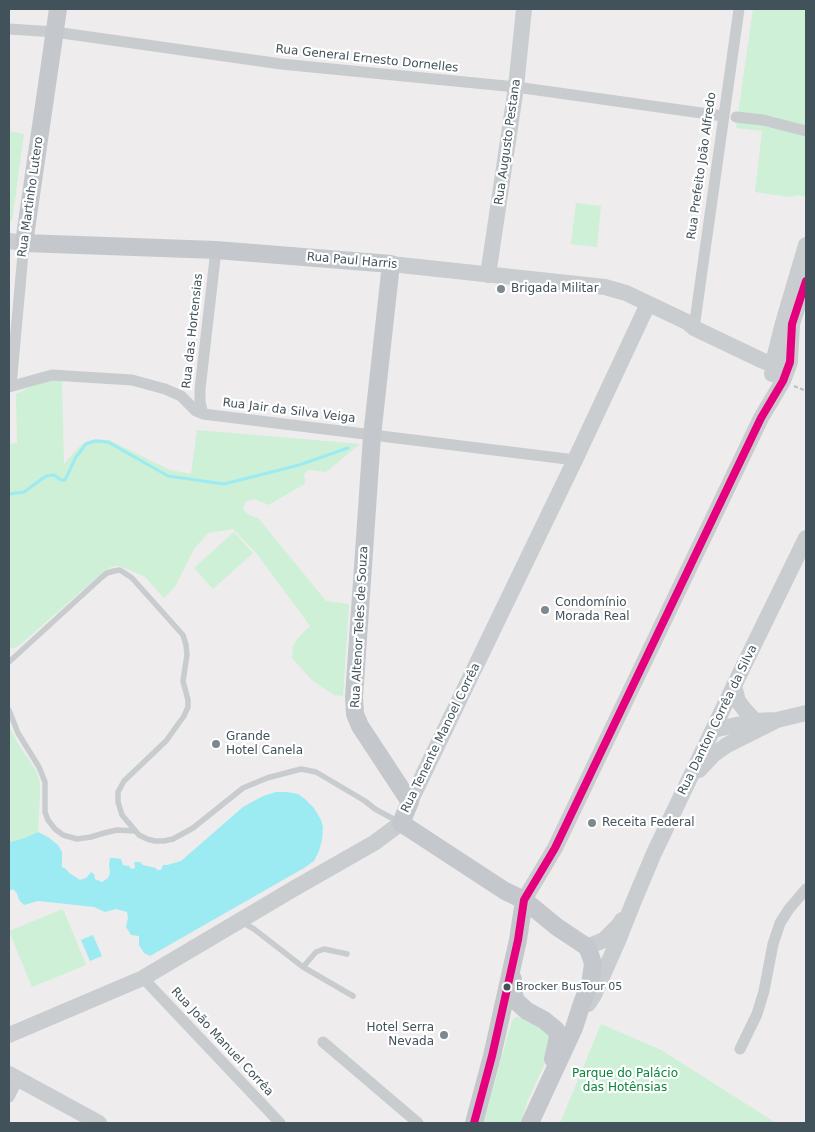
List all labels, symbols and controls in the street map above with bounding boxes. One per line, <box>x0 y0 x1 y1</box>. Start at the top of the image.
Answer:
street label: Rua General Ernesto Dornelles <box>275 42 459 76</box>
street label: Rua Augusto Pestana <box>492 78 524 206</box>
street label: Rua Prefeito João Alfredo <box>685 91 719 241</box>
street label: Rua Martinho Lutero <box>15 136 47 258</box>
street label: Rua Paul Harris <box>306 250 398 272</box>
street label: Rua das Hortensias <box>180 273 206 389</box>
place label: Brigada Militar <box>511 282 599 296</box>
marker: Brigada Militar <box>495 283 507 295</box>
street label: Rua Jair da Silva Veiga <box>222 396 356 426</box>
street label: Rua Altenor Teles de Souza <box>349 546 371 708</box>
place label: Condomínio Morada Real <box>555 596 630 624</box>
marker: Condomínio Morada Real <box>539 604 551 616</box>
street label: Rua Danton Corrêa da Silva <box>675 643 761 797</box>
street label: Rua Tenente Manoel Corrêa <box>398 661 484 815</box>
place label: Grande Hotel Canela <box>226 730 303 758</box>
marker: Grande Hotel Canela <box>210 738 222 750</box>
place label: Receita Federal <box>602 816 695 830</box>
marker: Receita Federal <box>586 817 598 829</box>
place label: Brocker BusTour 05 <box>516 980 622 994</box>
marker: Brocker BusTour 05 <box>502 982 512 992</box>
street label: Rua João Manuel Corrêa <box>168 985 276 1099</box>
place label: Hotel Serra Nevada <box>366 1021 434 1049</box>
marker: Hotel Serra Nevada <box>438 1029 450 1041</box>
park label: Parque do Palácio das Hotênsias <box>572 1067 678 1095</box>

